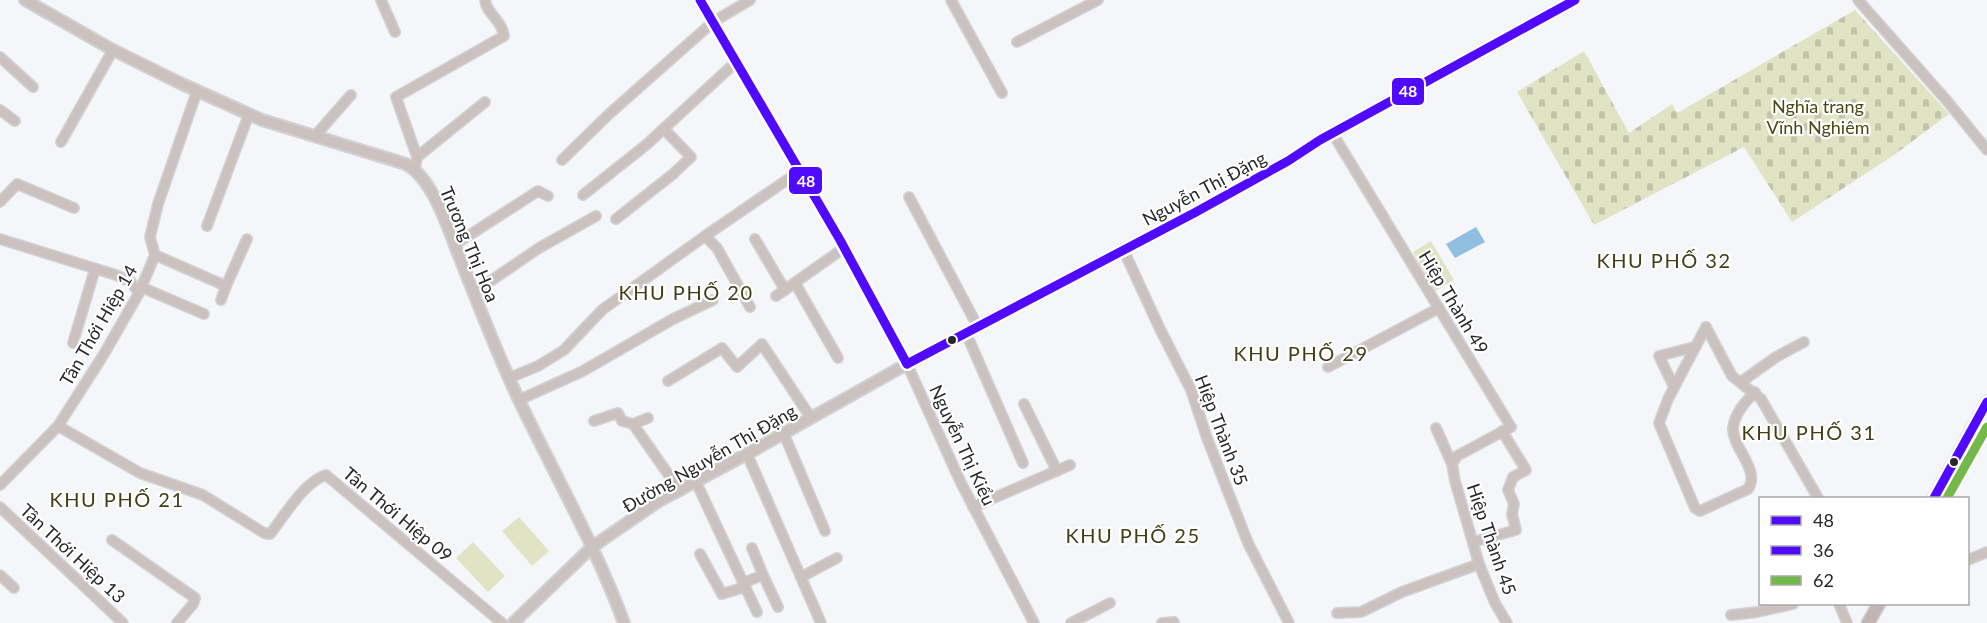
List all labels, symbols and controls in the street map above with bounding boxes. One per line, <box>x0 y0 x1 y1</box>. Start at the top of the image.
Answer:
line badge: 48 <box>1391 77 1425 106</box>
text: 48 <box>1399 81 1417 100</box>
park label: Nghĩa trang Vĩnh Nghiêm <box>1767 95 1869 138</box>
street label: Nguyễn Thị Đặng <box>1138 146 1270 230</box>
line badge: 48 <box>788 166 823 195</box>
text: 48 <box>797 171 815 190</box>
street label: Trương Thị Hoa <box>436 183 504 305</box>
street label: Hiệp Thành 49 <box>1415 246 1493 358</box>
district label: KHU PHỐ 32 <box>1597 248 1731 272</box>
street label: Tân Thới Hiệp 14 <box>55 261 141 389</box>
district label: KHU PHỐ 20 <box>619 280 753 304</box>
unlabelled marker <box>946 334 958 346</box>
district label: KHU PHỐ 29 <box>1234 341 1368 365</box>
street label: Hiệp Thành 35 <box>1191 372 1253 488</box>
street label: Nguyễn Thị Kiểu <box>925 381 1001 509</box>
street label: Đường Nguyễn Thị Đặng <box>618 399 800 517</box>
district label: KHU PHỐ 31 <box>1742 420 1876 444</box>
unlabelled marker <box>1948 456 1960 468</box>
street label: Tân Thới Hiệp 09 <box>339 462 457 566</box>
street label: Hiệp Thành 45 <box>1463 480 1521 598</box>
district label: KHU PHỐ 21 <box>50 487 184 511</box>
legend <box>1759 497 1969 605</box>
street label: Tân Thới Hiệp 13 <box>16 499 130 607</box>
text: 48 <box>1813 509 1834 531</box>
district label: KHU PHỐ 25 <box>1066 523 1200 547</box>
text: 36 <box>1813 539 1834 561</box>
text: 62 <box>1813 569 1834 591</box>

